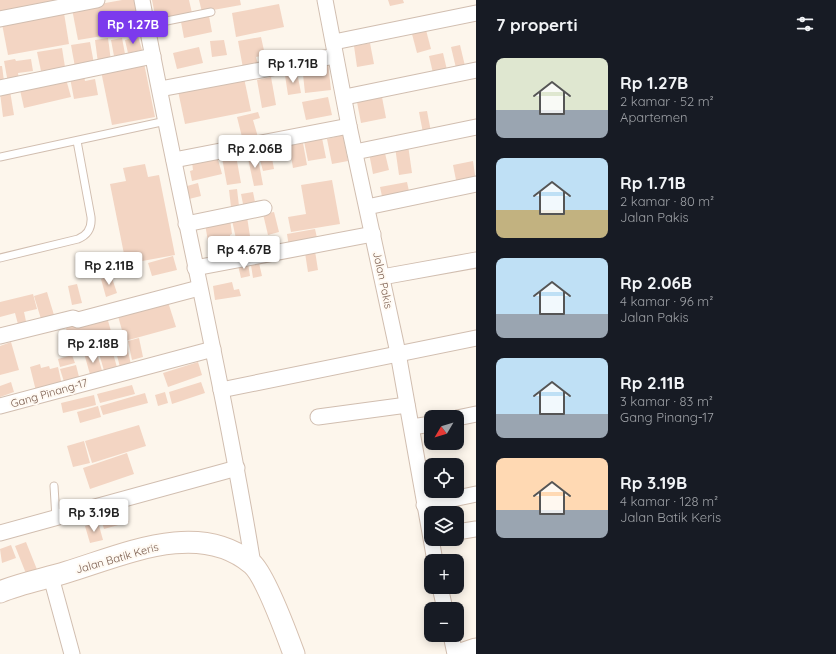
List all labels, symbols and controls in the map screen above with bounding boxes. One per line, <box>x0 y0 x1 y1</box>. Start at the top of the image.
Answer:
pin: Rp 1.27B <box>92 11 174 45</box>
icon: filters <box>794 13 816 35</box>
text: 7 properti <box>496 14 577 35</box>
text: Rp 1.27B <box>107 16 159 32</box>
pin: Rp 1.71B <box>252 50 334 84</box>
text: Rp 1.71B <box>268 55 318 71</box>
text: Rp 1.27B <box>620 72 688 93</box>
icon: home <box>528 74 576 122</box>
text: 2 kamar · 52 m² <box>620 93 714 109</box>
text: Apartemen <box>620 109 688 125</box>
pin: Rp 2.06B <box>214 135 296 169</box>
text: Rp 2.06B <box>227 140 283 156</box>
text: Rp 1.71B <box>620 172 686 193</box>
icon: home <box>528 174 576 222</box>
text: 2 kamar · 80 m² <box>620 193 714 209</box>
text: Jalan Pakis <box>620 209 689 225</box>
pin: Rp 4.67B <box>203 236 285 270</box>
text: Rp 4.67B <box>217 241 271 257</box>
street label: Jalan Pakis <box>370 250 396 310</box>
pin: Rp 2.11B <box>68 252 150 286</box>
text: Rp 2.11B <box>84 257 134 273</box>
text: Rp 2.06B <box>620 272 692 293</box>
icon: home <box>528 274 576 322</box>
text: 4 kamar · 96 m² <box>620 293 713 309</box>
text: Jalan Pakis <box>620 309 689 325</box>
pin: Rp 2.18B <box>52 330 134 364</box>
text: Rp 2.18B <box>67 335 119 351</box>
text: Rp 2.11B <box>620 372 685 393</box>
icon: home <box>528 374 576 422</box>
street label: Gang Pinang-17 <box>9 375 89 411</box>
text: 3 kamar · 83 m² <box>620 393 713 409</box>
text: Gang Pinang-17 <box>620 409 714 425</box>
north arrow <box>424 410 464 450</box>
map controls <box>424 410 464 642</box>
button: locate <box>424 458 464 498</box>
text: Rp 3.19B <box>620 472 687 493</box>
icon: home <box>528 474 576 522</box>
text: 4 kamar · 128 m² <box>620 493 718 509</box>
pin: Rp 3.19B <box>53 499 135 533</box>
text: Rp 3.19B <box>68 504 120 520</box>
button: layers <box>424 506 464 546</box>
text: Jalan Batik Keris <box>620 509 721 525</box>
street label: Jalan Batik Keris <box>74 539 160 577</box>
button: + <box>424 554 464 594</box>
button: − <box>424 602 464 642</box>

